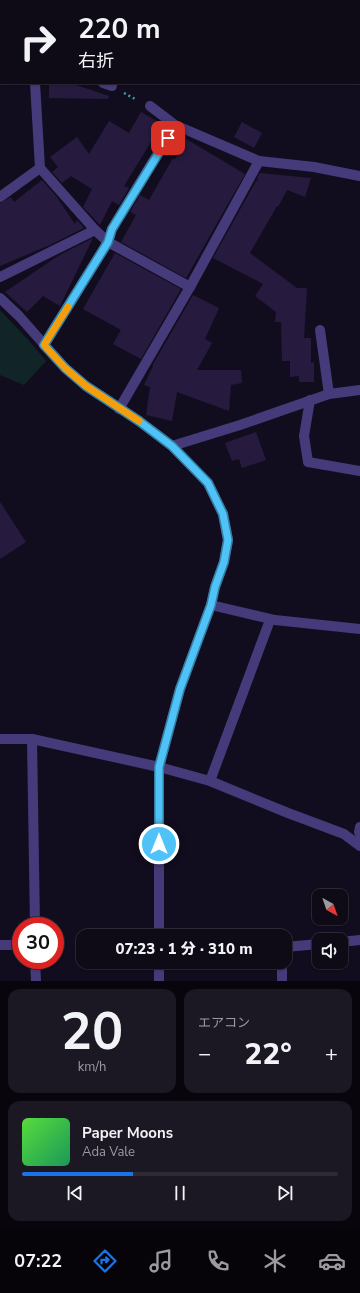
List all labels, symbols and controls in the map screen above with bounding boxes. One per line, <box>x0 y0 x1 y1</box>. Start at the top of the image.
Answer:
text: 220 m <box>78 10 161 48</box>
icon: right <box>12 16 64 68</box>
text: 右折 <box>78 49 114 73</box>
pin <box>151 121 185 155</box>
icon: arrive <box>157 127 179 149</box>
position arrow <box>138 823 180 865</box>
north arrow <box>312 889 348 925</box>
map controls <box>312 889 348 969</box>
speed limit sign: 30 <box>12 917 64 969</box>
button: sound <box>312 933 348 969</box>
text: 07:23 · 1 分 · 310 m <box>115 939 253 959</box>
text: 20 <box>61 996 123 1067</box>
text: エアコン <box>198 1014 250 1032</box>
text: 22° <box>244 1034 292 1075</box>
text: − <box>198 1039 211 1069</box>
text: + <box>325 1039 338 1069</box>
text: km/h <box>78 1058 106 1076</box>
text: Paper Moons <box>82 1123 173 1143</box>
text: Ada Vale <box>82 1143 135 1161</box>
icon: previous <box>64 1182 86 1204</box>
icon: pause <box>169 1182 191 1204</box>
icon: next <box>274 1182 296 1204</box>
icon: directions <box>91 1247 119 1275</box>
icon: music <box>147 1247 175 1275</box>
icon: phone <box>204 1247 232 1275</box>
icon: climate <box>261 1247 289 1275</box>
icon: car <box>318 1247 346 1275</box>
text: 07:22 <box>14 1249 62 1273</box>

